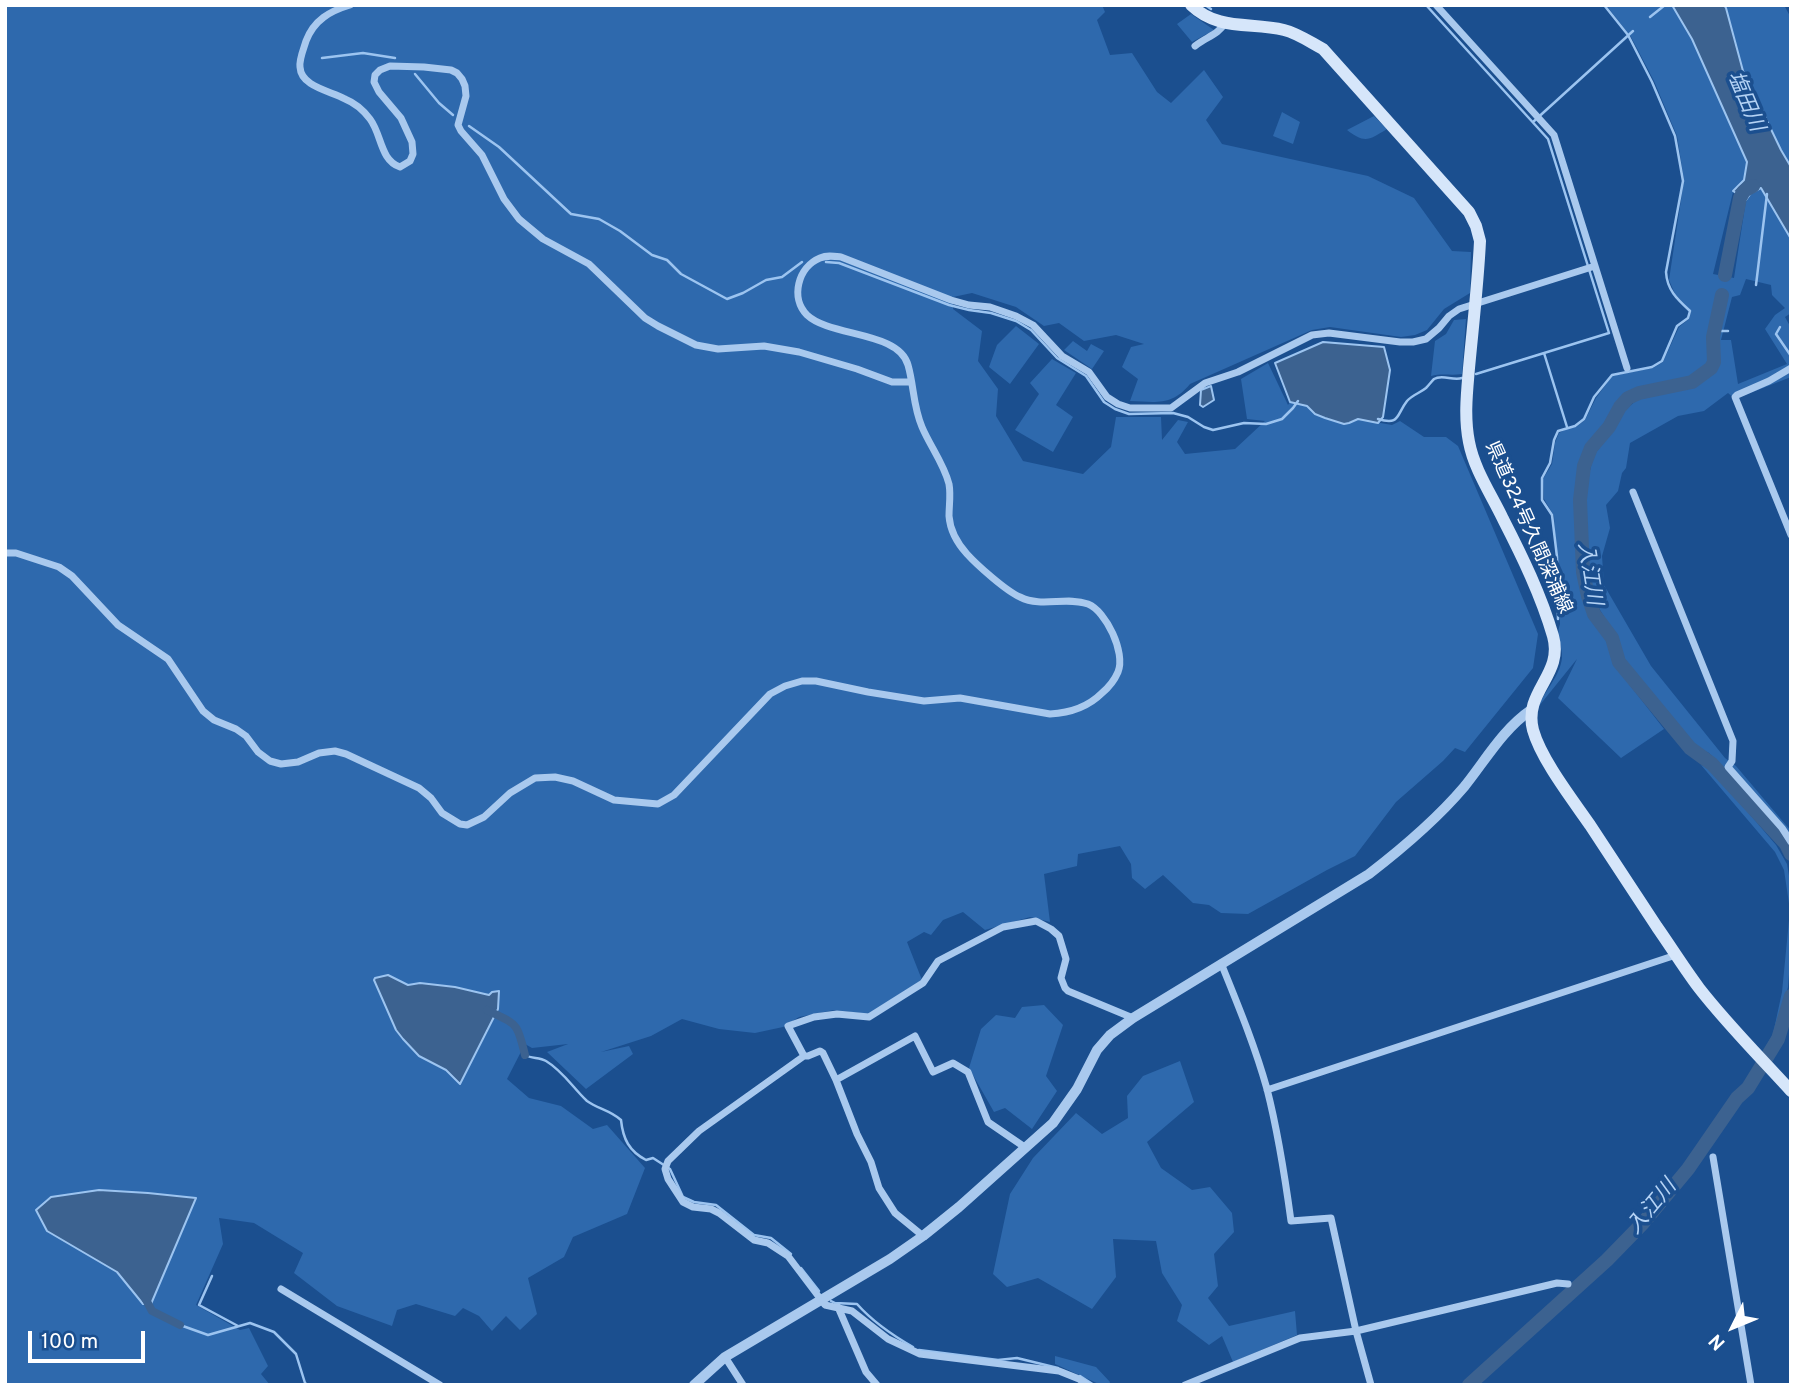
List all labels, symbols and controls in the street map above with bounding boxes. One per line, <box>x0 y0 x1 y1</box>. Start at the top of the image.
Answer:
water label: 塩田川 <box>1720 68 1768 136</box>
street label: 県道324号久間深浦線 <box>1479 438 1575 618</box>
water label: 入江川 <box>1571 541 1605 607</box>
water label: 入江川 <box>1623 1176 1683 1240</box>
north arrow <box>1698 1292 1768 1362</box>
scale bar <box>32 1316 149 1360</box>
text: N <box>1704 1328 1731 1354</box>
text: 100 m <box>41 1329 98 1356</box>

